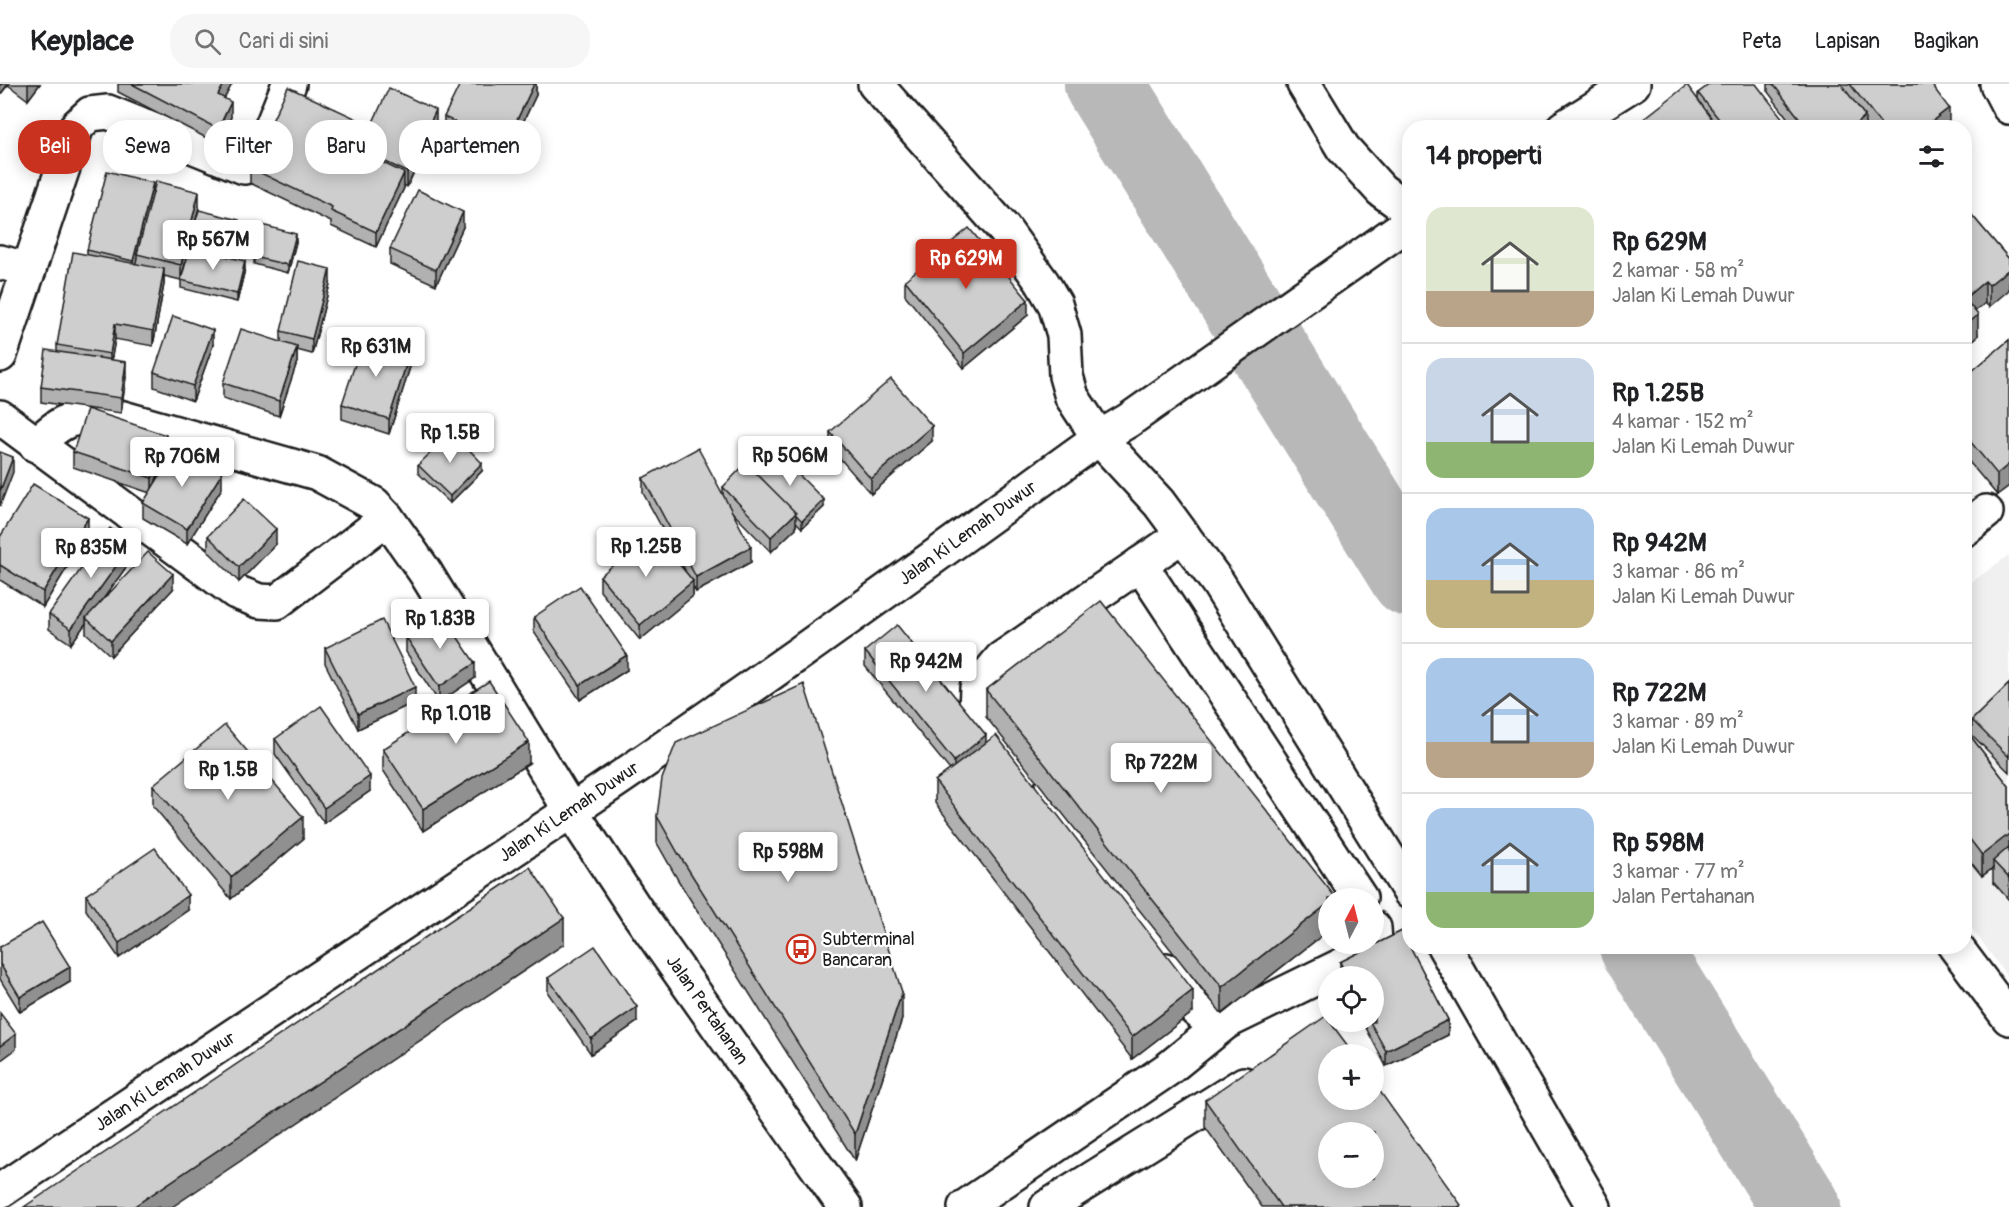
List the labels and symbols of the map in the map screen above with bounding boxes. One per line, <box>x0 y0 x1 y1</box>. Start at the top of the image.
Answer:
pin: Rp 567M <box>158 220 268 271</box>
pin: Rp 629M <box>911 239 1021 290</box>
pin: Rp 631M <box>321 327 431 378</box>
pin: Rp 1.5B <box>395 413 505 464</box>
pin: Rp 506M <box>735 436 845 487</box>
pin: Rp 706M <box>127 437 237 488</box>
street label: Jalan Ki Lemah Duwur <box>894 475 1041 590</box>
pin: Rp 1.25B <box>584 527 708 578</box>
pin: Rp 835M <box>36 528 146 579</box>
pin: Rp 1.83B <box>378 599 502 650</box>
pin: Rp 942M <box>871 642 981 693</box>
pin: Rp 1.01B <box>394 694 518 745</box>
pin: Rp 722M <box>1106 743 1216 794</box>
pin: Rp 1.5B <box>173 750 283 801</box>
street label: Jalan Ki Lemah Duwur <box>494 756 644 867</box>
pin: Rp 598M <box>733 832 843 883</box>
north arrow <box>1318 888 1384 954</box>
place label: Subterminal Bancaran <box>822 928 915 972</box>
bus stop icon: Subterminal Bancaran <box>785 933 817 965</box>
street label: Jalan Pertahanan <box>661 951 753 1069</box>
street label: Jalan Ki Lemah Duwur <box>90 1026 240 1136</box>

